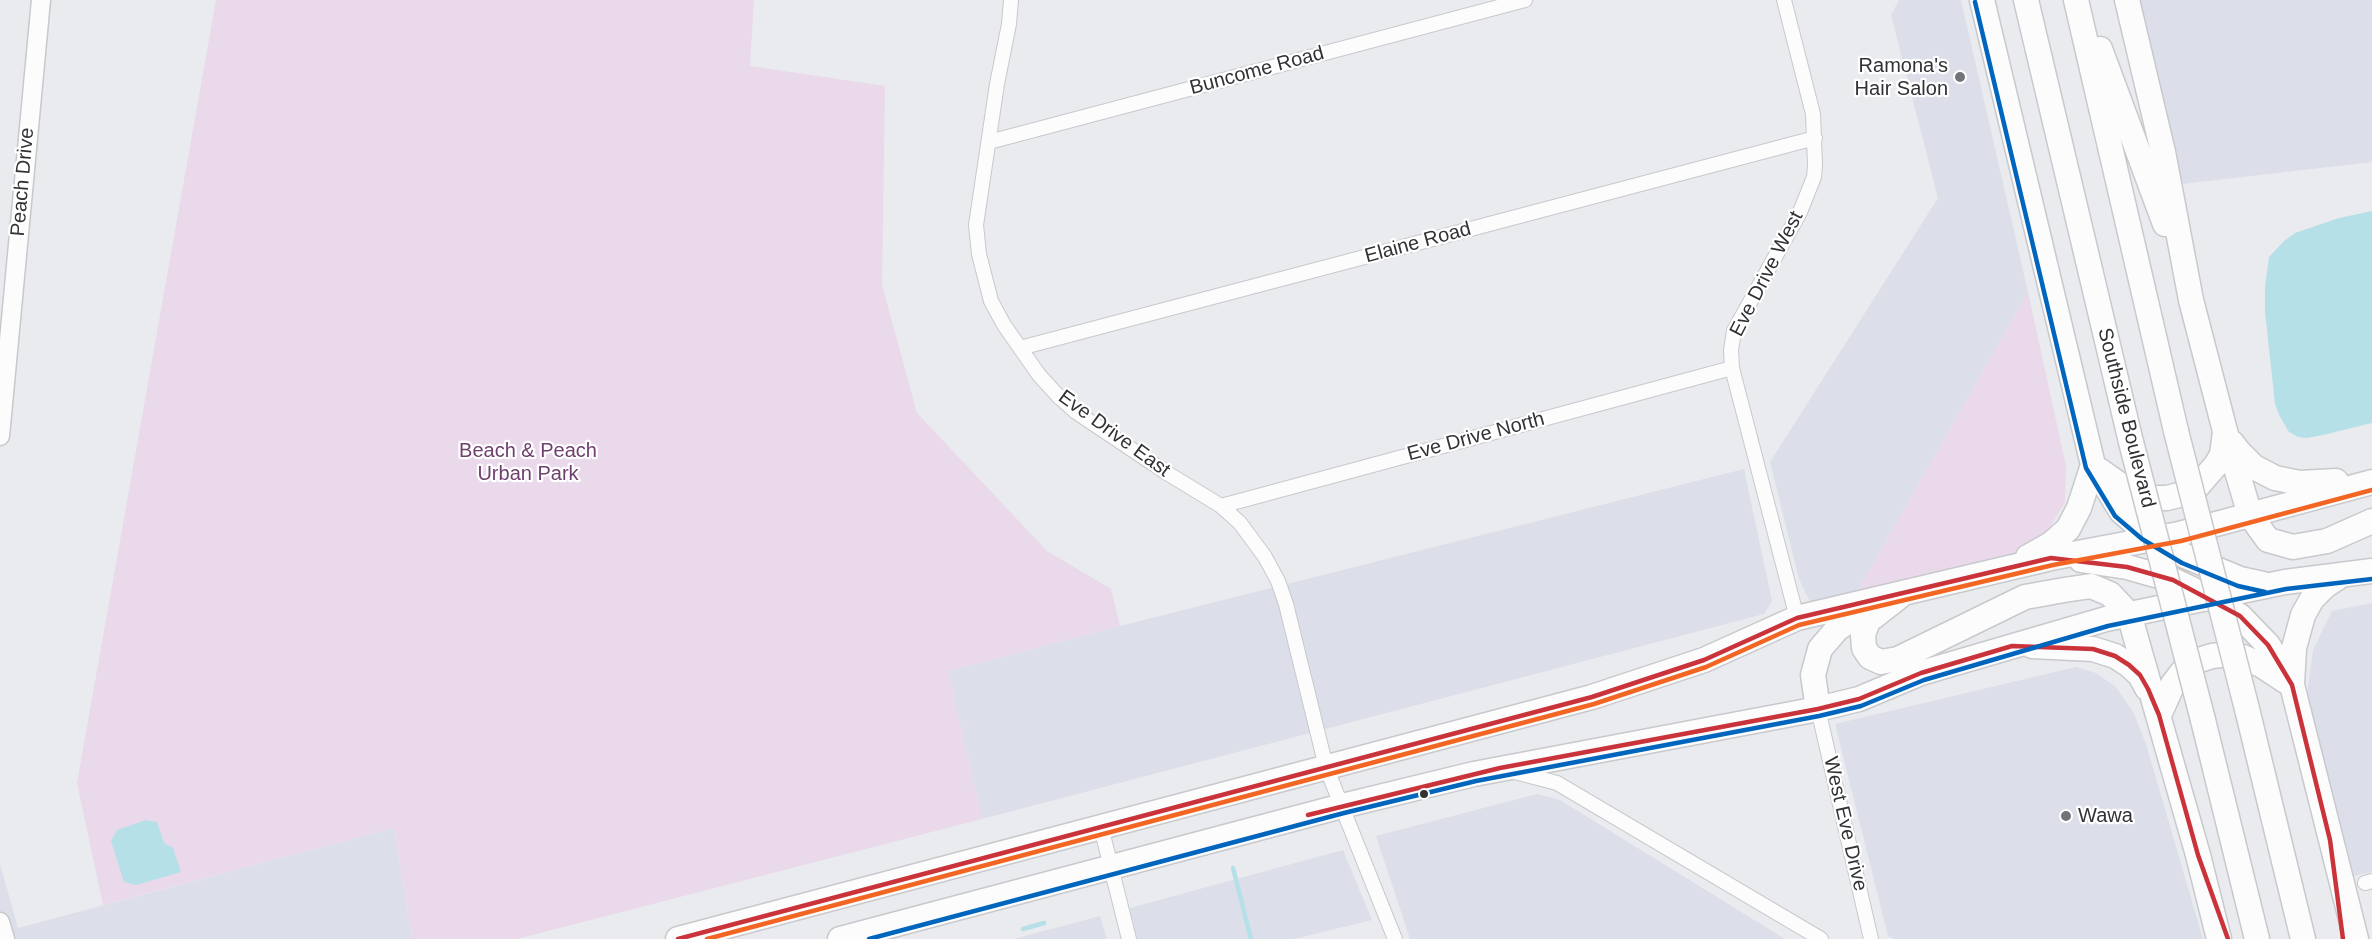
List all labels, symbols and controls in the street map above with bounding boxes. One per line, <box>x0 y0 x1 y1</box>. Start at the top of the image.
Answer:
street label: Buncome Road <box>1187 42 1327 100</box>
place label: Ramona's Hair Salon <box>1855 54 1948 101</box>
marker: Ramona's Hair Salon <box>1953 70 1967 84</box>
street label: Peach Drive <box>6 127 40 237</box>
street label: Eve Drive West <box>1725 207 1809 341</box>
street label: Elaine Road <box>1362 217 1474 269</box>
street label: Southside Boulevard <box>2092 326 2160 510</box>
street label: Eve Drive East <box>1053 385 1175 483</box>
street label: Eve Drive North <box>1405 407 1547 467</box>
park label: Beach & Peach Urban Park <box>459 439 597 486</box>
street label: West Eve Drive <box>1818 754 1872 894</box>
unlabelled marker <box>1418 788 1430 800</box>
place label: Wawa <box>2078 804 2133 828</box>
marker: Wawa <box>2059 809 2073 823</box>

